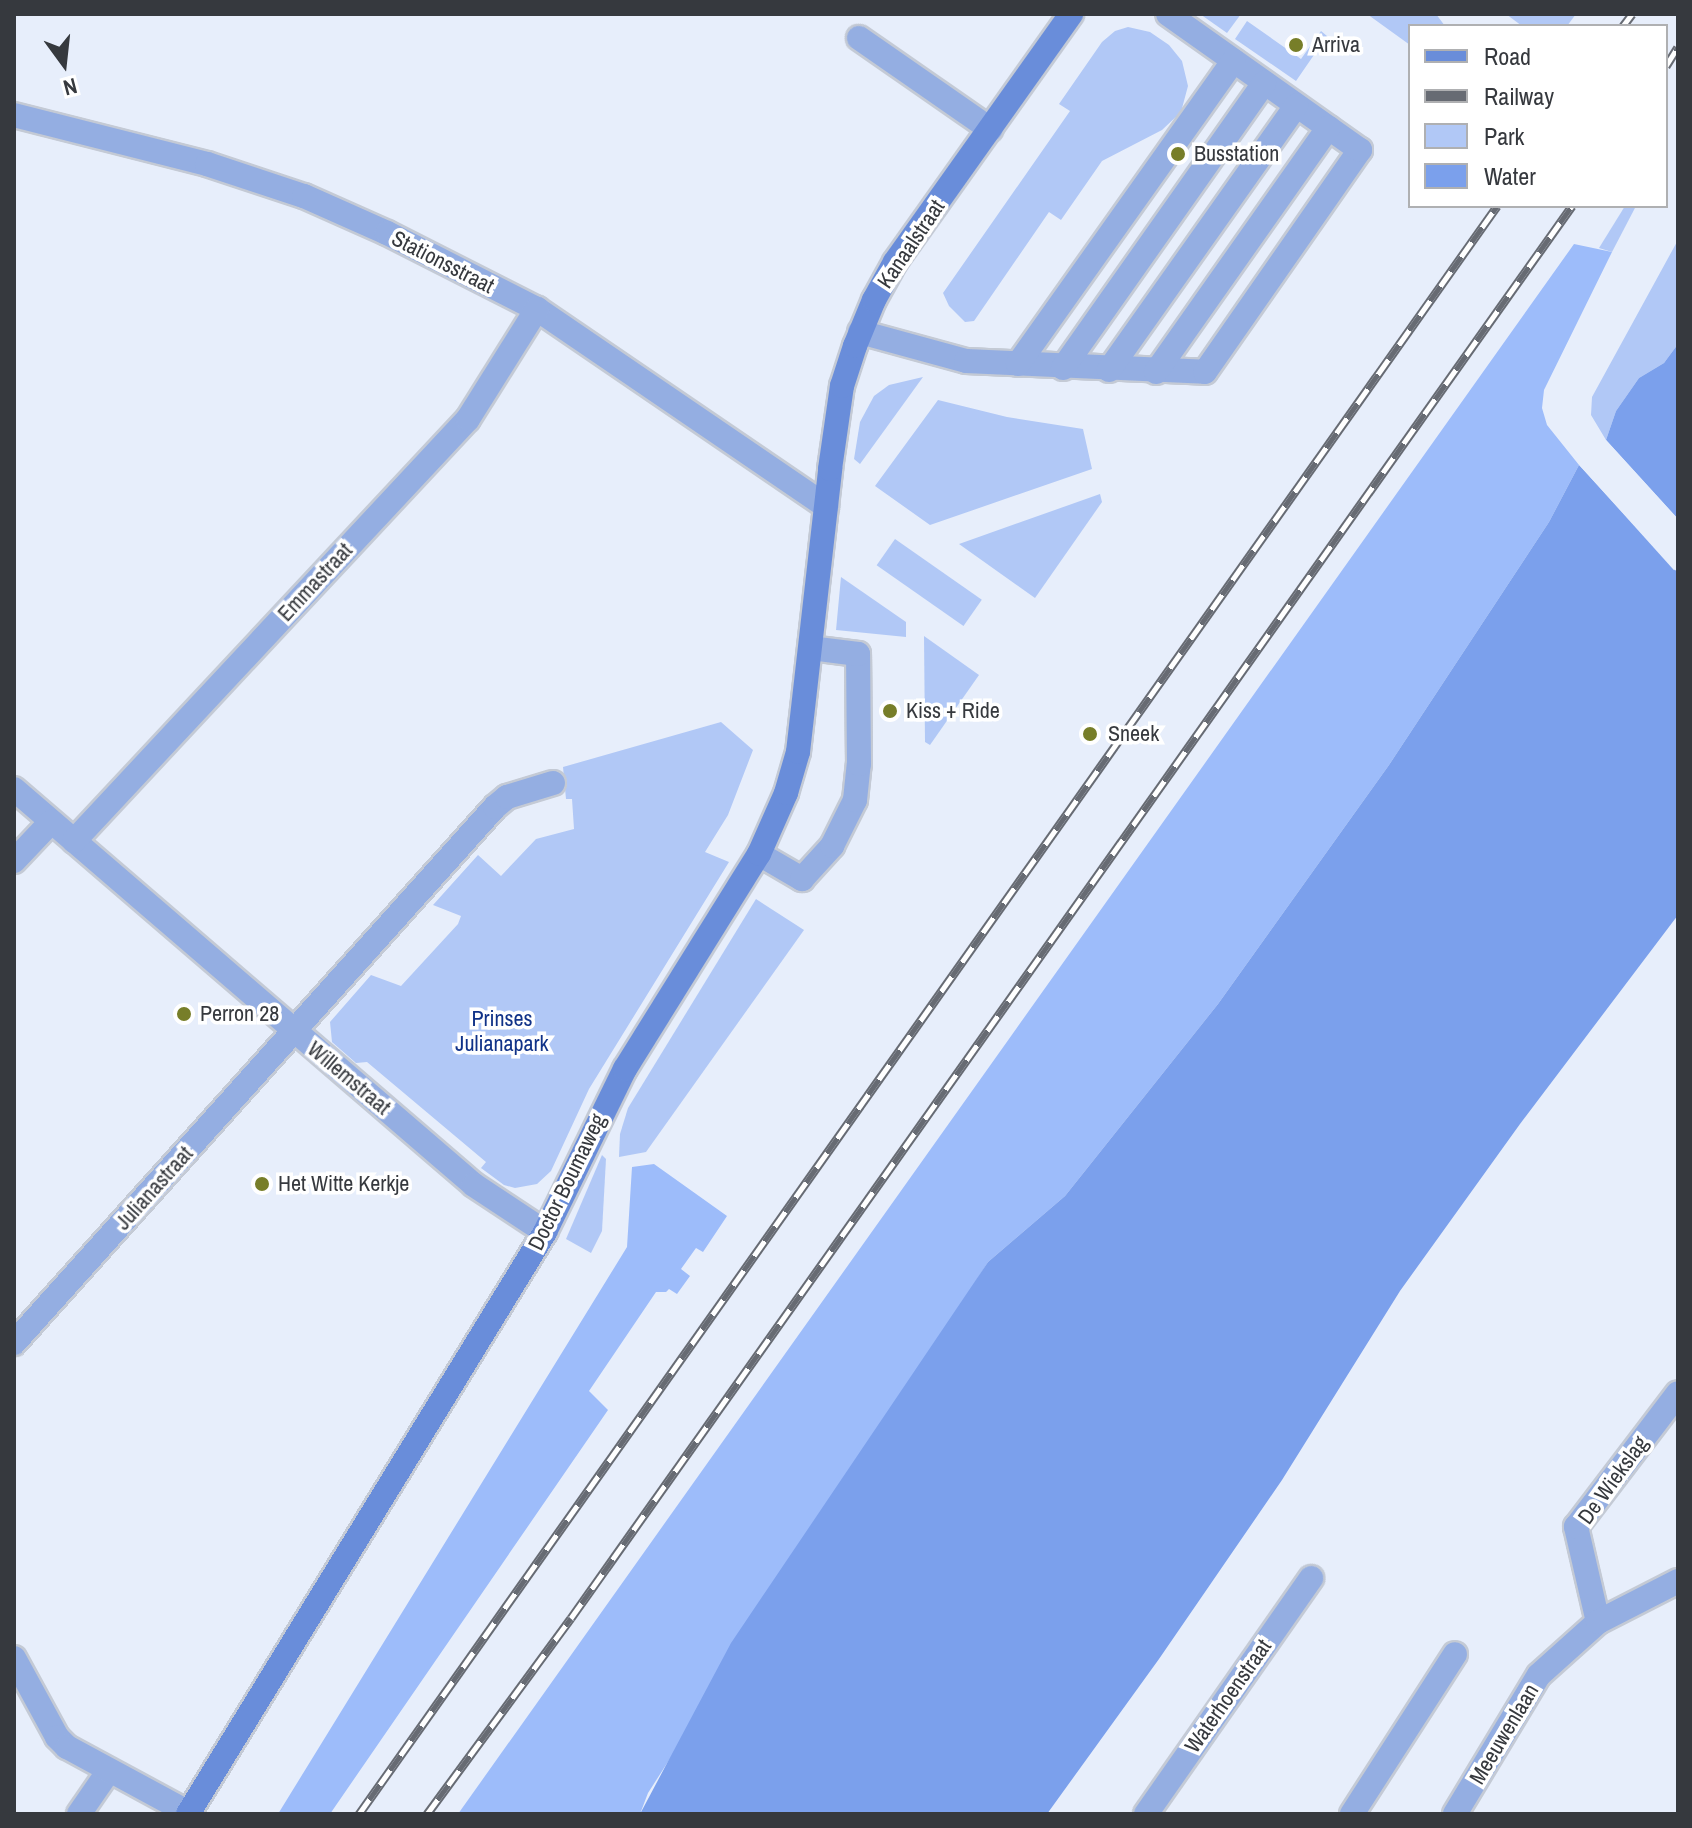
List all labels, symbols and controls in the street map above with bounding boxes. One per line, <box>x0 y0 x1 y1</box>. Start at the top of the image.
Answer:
north arrow <box>24 24 104 104</box>
legend <box>1408 24 1668 208</box>
place label: Arriva <box>1312 32 1360 58</box>
marker: Arriva <box>1287 36 1305 54</box>
text: Road <box>1484 40 1531 72</box>
text: N <box>60 71 80 103</box>
text: Railway <box>1484 80 1554 112</box>
text: Park <box>1484 120 1524 152</box>
place label: Busstation <box>1194 141 1279 167</box>
marker: Busstation <box>1169 145 1187 163</box>
text: Water <box>1484 160 1536 192</box>
street label: Kanaalstraat <box>872 195 950 293</box>
street label: Stationsstraat <box>387 225 499 299</box>
street label: Emmastraat <box>272 537 358 627</box>
place label: Kiss + Ride <box>906 698 1000 724</box>
marker: Kiss + Ride <box>881 702 899 720</box>
place label: Sneek <box>1108 721 1159 747</box>
marker: Sneek <box>1079 723 1101 745</box>
place label: Perron 28 <box>200 1001 279 1027</box>
marker: Perron 28 <box>175 1005 193 1023</box>
park label: Prinses Julianapark <box>455 1005 549 1056</box>
street label: Willemstraat <box>302 1036 396 1120</box>
street label: Doctor Boumaweg <box>523 1110 611 1254</box>
street label: Julianastraat <box>110 1141 198 1235</box>
place label: Het Witte Kerkje <box>278 1171 409 1197</box>
marker: Het Witte Kerkje <box>253 1175 271 1193</box>
street label: De Wiekslag <box>1572 1431 1654 1529</box>
street label: Waterhoenstraat <box>1179 1634 1277 1758</box>
street label: Meeuwenlaan <box>1464 1679 1544 1789</box>

